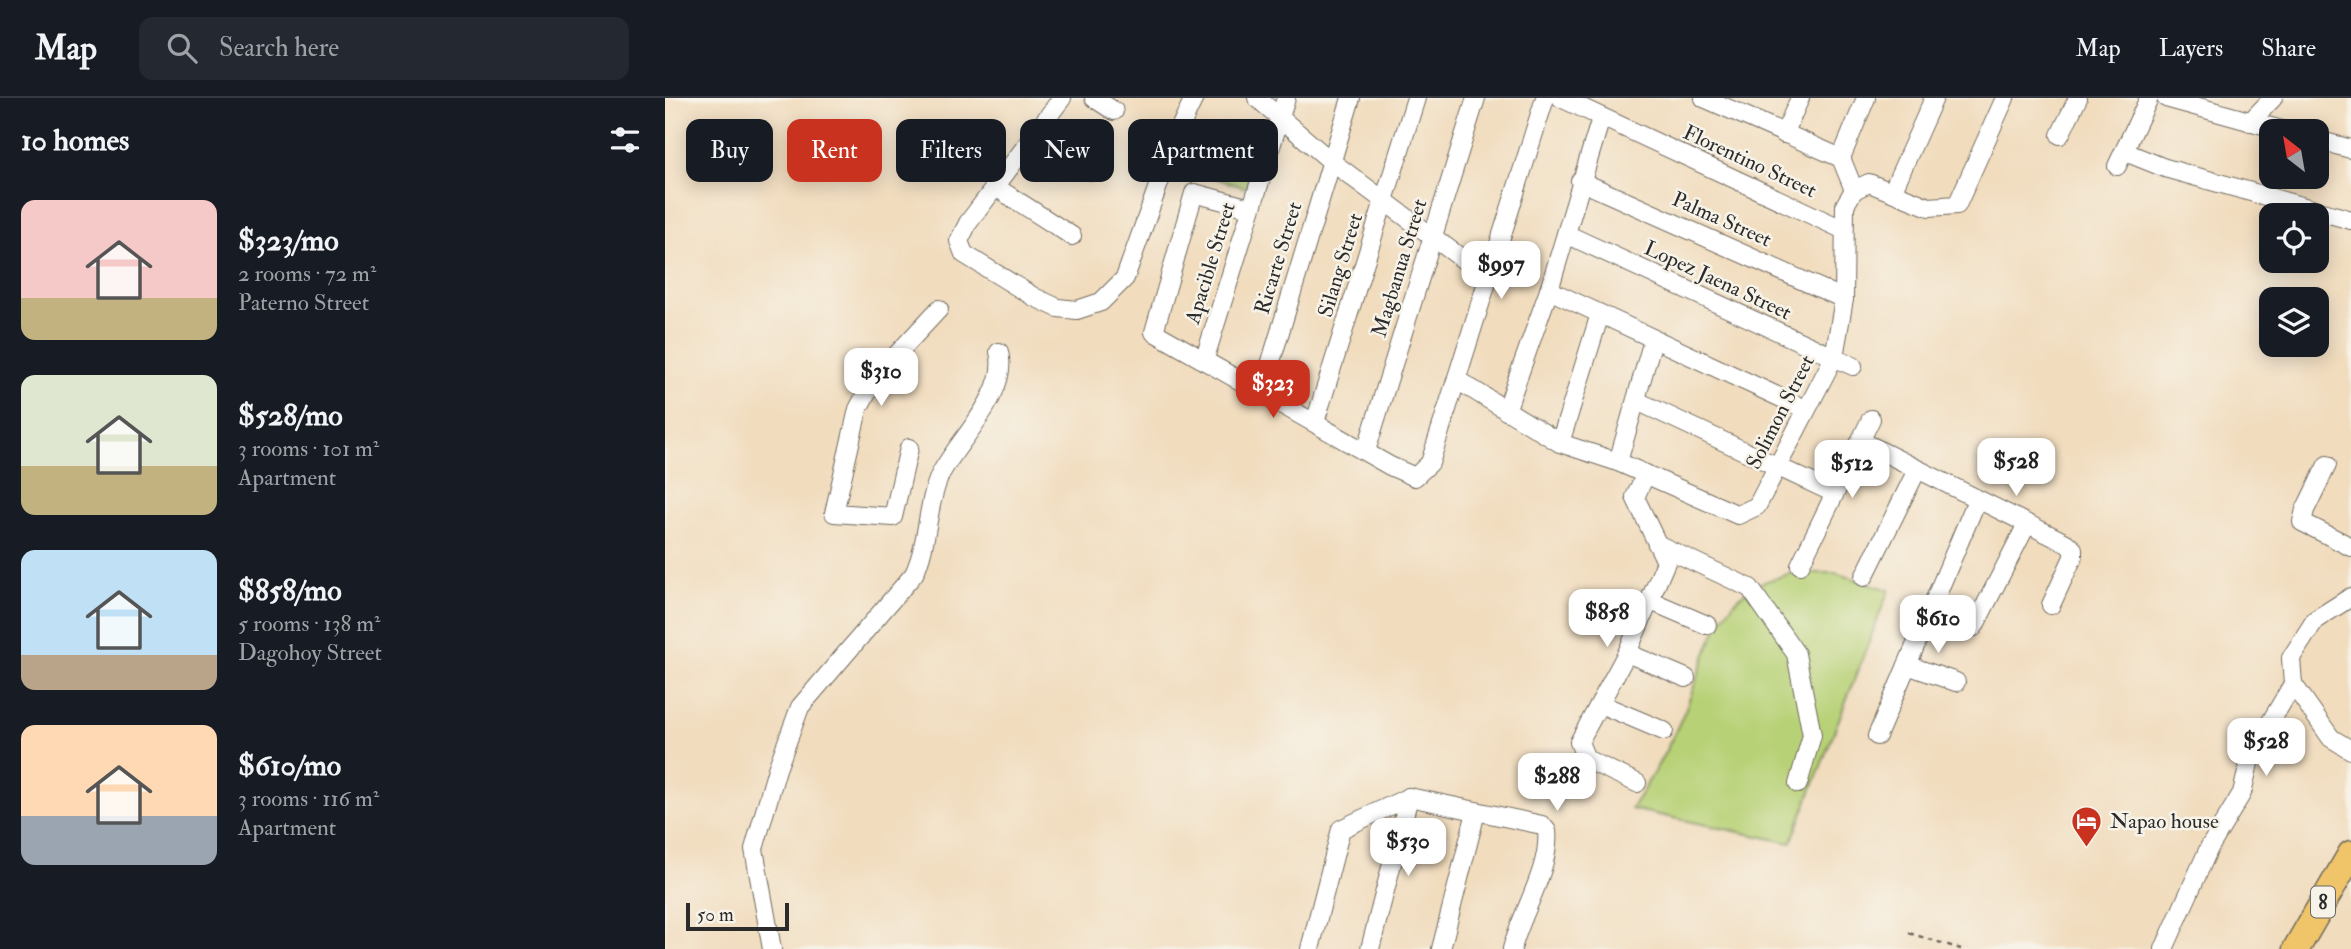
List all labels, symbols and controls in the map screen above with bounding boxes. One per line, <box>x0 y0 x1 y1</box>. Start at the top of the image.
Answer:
search box <box>139 17 629 80</box>
text: Map <box>35 28 97 69</box>
icon: search <box>163 29 201 67</box>
text: Search here <box>219 32 339 64</box>
text: Map <box>2076 33 2121 64</box>
text: Layers <box>2159 33 2223 64</box>
text: Share <box>2261 33 2316 64</box>
chip: Buy <box>686 119 773 182</box>
chip: Rent <box>787 119 882 182</box>
chip: Filters <box>896 119 1006 182</box>
chip: New <box>1020 119 1114 182</box>
chip: Apartment <box>1128 119 1278 182</box>
street label: Florentino Street <box>1679 119 1821 204</box>
north arrow <box>2259 119 2329 189</box>
map controls <box>2259 119 2329 357</box>
icon: filters <box>606 121 644 159</box>
text: 10 homes <box>21 122 129 159</box>
street label: Palma Street <box>1668 186 1776 253</box>
street label: Magbanua Street <box>1366 195 1433 341</box>
street label: Apacible Street <box>1179 199 1242 328</box>
street label: Ricarte Street <box>1249 199 1308 318</box>
button: locate <box>2259 203 2329 273</box>
street label: Silang Street <box>1312 210 1369 320</box>
text: $323/mo <box>238 222 339 259</box>
icon: home <box>77 228 161 312</box>
street label: Lopez Jaena Street <box>1640 235 1796 326</box>
pin: $997 <box>1460 242 1542 301</box>
text: $997 <box>1477 249 1525 278</box>
text: 2 rooms · 72 m² <box>238 259 376 288</box>
button: layers <box>2259 287 2329 357</box>
text: Paterno Street <box>238 288 369 317</box>
pin: $310 <box>840 348 922 408</box>
street label: Solimon Street <box>1740 350 1821 474</box>
text: $310 <box>860 356 902 385</box>
pin: $323 <box>1232 360 1314 420</box>
text: $323 <box>1252 368 1294 397</box>
text: $528/mo <box>238 397 343 434</box>
icon: home <box>77 403 161 487</box>
text: 3 rooms · 101 m² <box>238 434 379 463</box>
pin: $528 <box>1975 438 2057 498</box>
pin: $512 <box>1811 440 1893 500</box>
text: $528 <box>1993 446 2039 475</box>
text: $512 <box>1830 448 1874 477</box>
text: Apartment <box>238 463 336 492</box>
text: $858/mo <box>238 572 342 609</box>
icon: home <box>77 578 161 662</box>
pin: $858 <box>1566 589 1648 649</box>
pin: $610 <box>1897 596 1979 655</box>
text: $858 <box>1585 597 1629 626</box>
text: $610 <box>1916 603 1960 632</box>
text: 5 rooms · 138 m² <box>238 609 381 638</box>
text: Dagohoy Street <box>238 638 382 667</box>
pin: $528 <box>2225 718 2307 778</box>
text: $528 <box>2243 726 2289 755</box>
text: $610/mo <box>238 747 341 784</box>
icon: home <box>77 753 161 837</box>
pin: $288 <box>1516 754 1598 813</box>
text: $288 <box>1534 761 1580 790</box>
text: 3 rooms · 116 m² <box>238 784 379 813</box>
hotel icon: Napao house <box>2070 804 2104 848</box>
place label: Napao house <box>2110 808 2219 835</box>
text: Apartment <box>238 813 336 842</box>
pin: $530 <box>1367 818 1449 878</box>
text: $530 <box>1386 826 1430 855</box>
road number: 8 <box>2311 887 2335 918</box>
scale bar <box>686 900 789 932</box>
text: 50 m <box>697 903 734 927</box>

